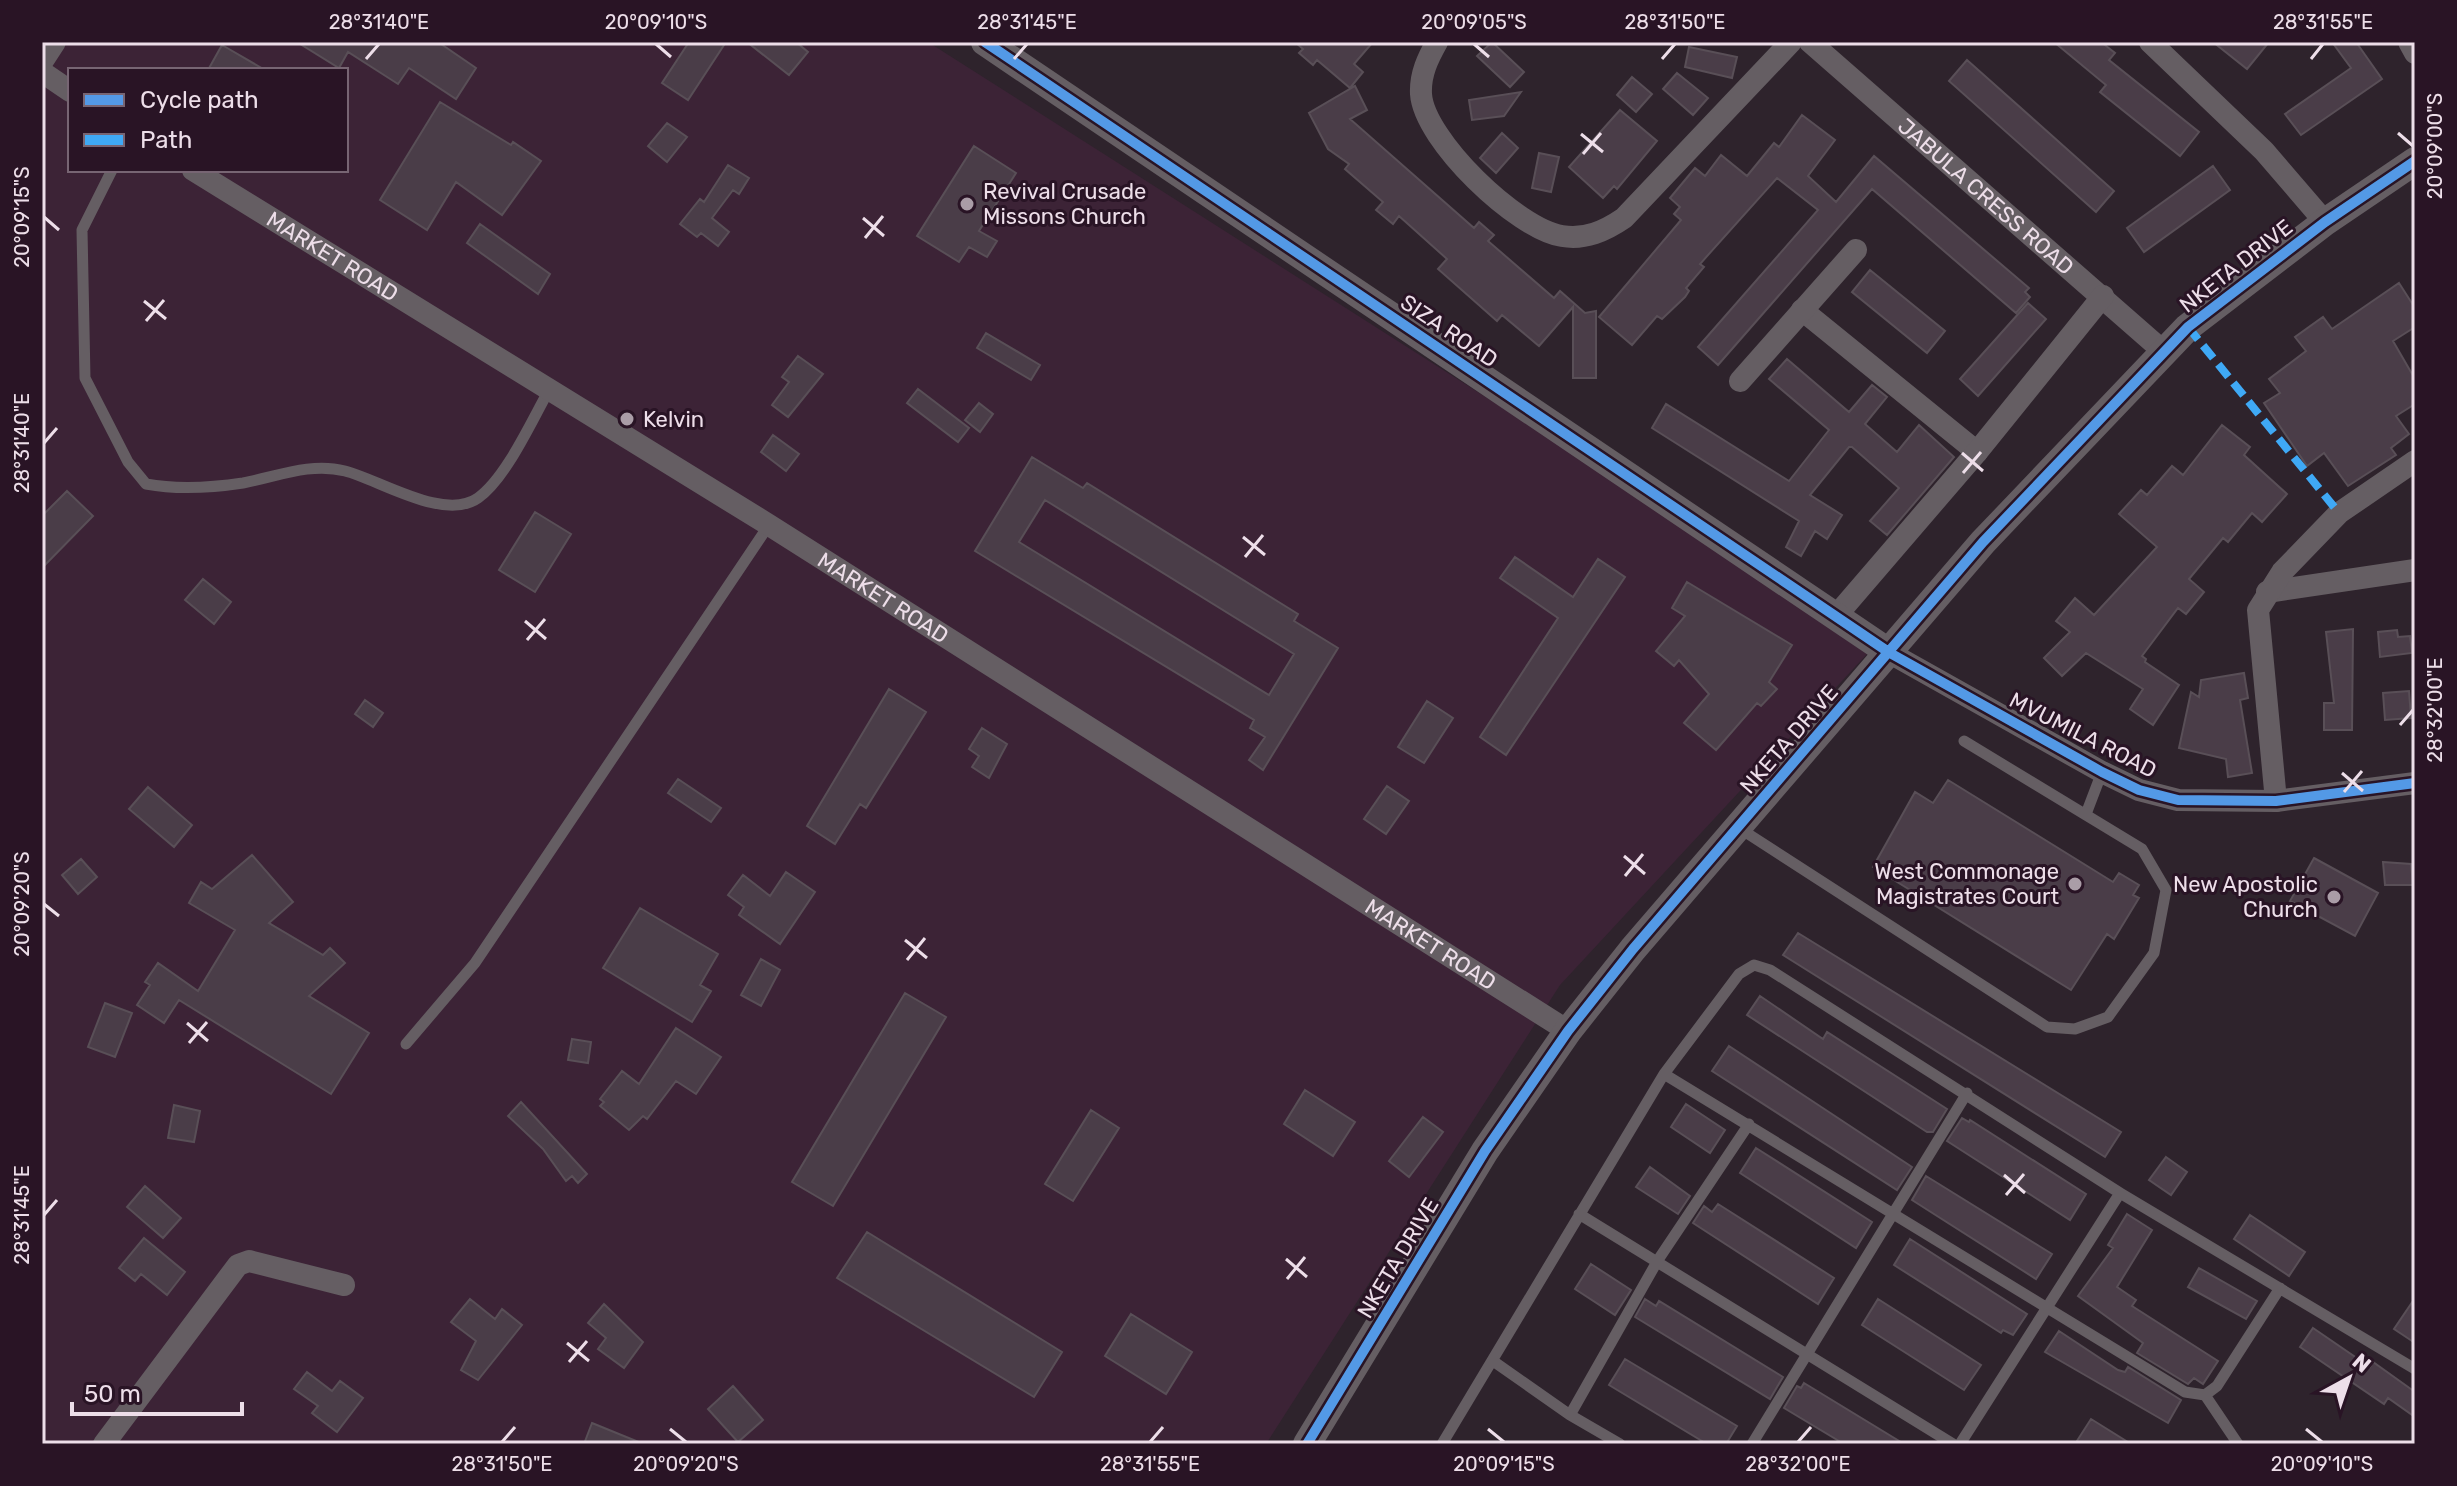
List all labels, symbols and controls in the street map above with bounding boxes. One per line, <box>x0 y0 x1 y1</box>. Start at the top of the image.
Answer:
text: 28°31'40"E <box>329 10 429 34</box>
text: 20°09'10"S <box>605 10 707 34</box>
text: 28°31'45"E <box>977 10 1077 34</box>
text: 20°09'05"S <box>1421 10 1527 34</box>
text: 28°31'50"E <box>1625 10 1725 34</box>
text: 28°31'55"E <box>2273 10 2373 34</box>
legend <box>68 68 348 172</box>
text: Cycle path <box>140 86 259 114</box>
text: 20°09'00"S <box>2423 93 2447 199</box>
street label: JABULA CRESS ROAD <box>1893 112 2079 280</box>
text: Path <box>140 126 192 154</box>
text: 20°09'15"S <box>10 166 34 268</box>
place label: Revival Crusade Missons Church <box>983 178 1146 230</box>
marker: Revival Crusade Missons Church <box>958 195 976 213</box>
street label: MARKET ROAD <box>262 205 403 307</box>
street label: NKETA DRIVE <box>2174 214 2298 318</box>
street label: SIZA ROAD <box>1395 289 1503 373</box>
text: 28°31'40"E <box>10 393 34 493</box>
place label: Kelvin <box>643 406 704 433</box>
marker: Kelvin <box>618 410 636 428</box>
street label: MARKET ROAD <box>813 546 954 649</box>
text: 28°32'00"E <box>2423 657 2447 763</box>
street label: NKETA DRIVE <box>1734 679 1844 799</box>
street label: MVUMILA ROAD <box>2005 686 2161 784</box>
text: 20°09'20"S <box>10 851 34 957</box>
place label: West Commonage Magistrates Court <box>1874 858 2059 910</box>
place label: New Apostolic Church <box>2173 871 2318 923</box>
marker: West Commonage Magistrates Court <box>2066 875 2084 893</box>
marker: New Apostolic Church <box>2325 888 2343 906</box>
street label: MARKET ROAD <box>1360 893 1501 996</box>
text: 28°31'45"E <box>10 1165 34 1265</box>
street label: NKETA DRIVE <box>1351 1193 1445 1323</box>
north arrow <box>2309 1338 2389 1418</box>
text: N <box>2347 1348 2376 1378</box>
scale bar <box>72 1366 242 1416</box>
text: 50 m <box>84 1380 141 1408</box>
text: 28°31'50"E <box>452 1452 552 1476</box>
text: 20°09'20"S <box>633 1452 739 1476</box>
text: 28°31'55"E <box>1100 1452 1200 1476</box>
text: 20°09'15"S <box>1453 1452 1555 1476</box>
text: 28°32'00"E <box>1745 1452 1851 1476</box>
text: 20°09'10"S <box>2271 1452 2373 1476</box>

